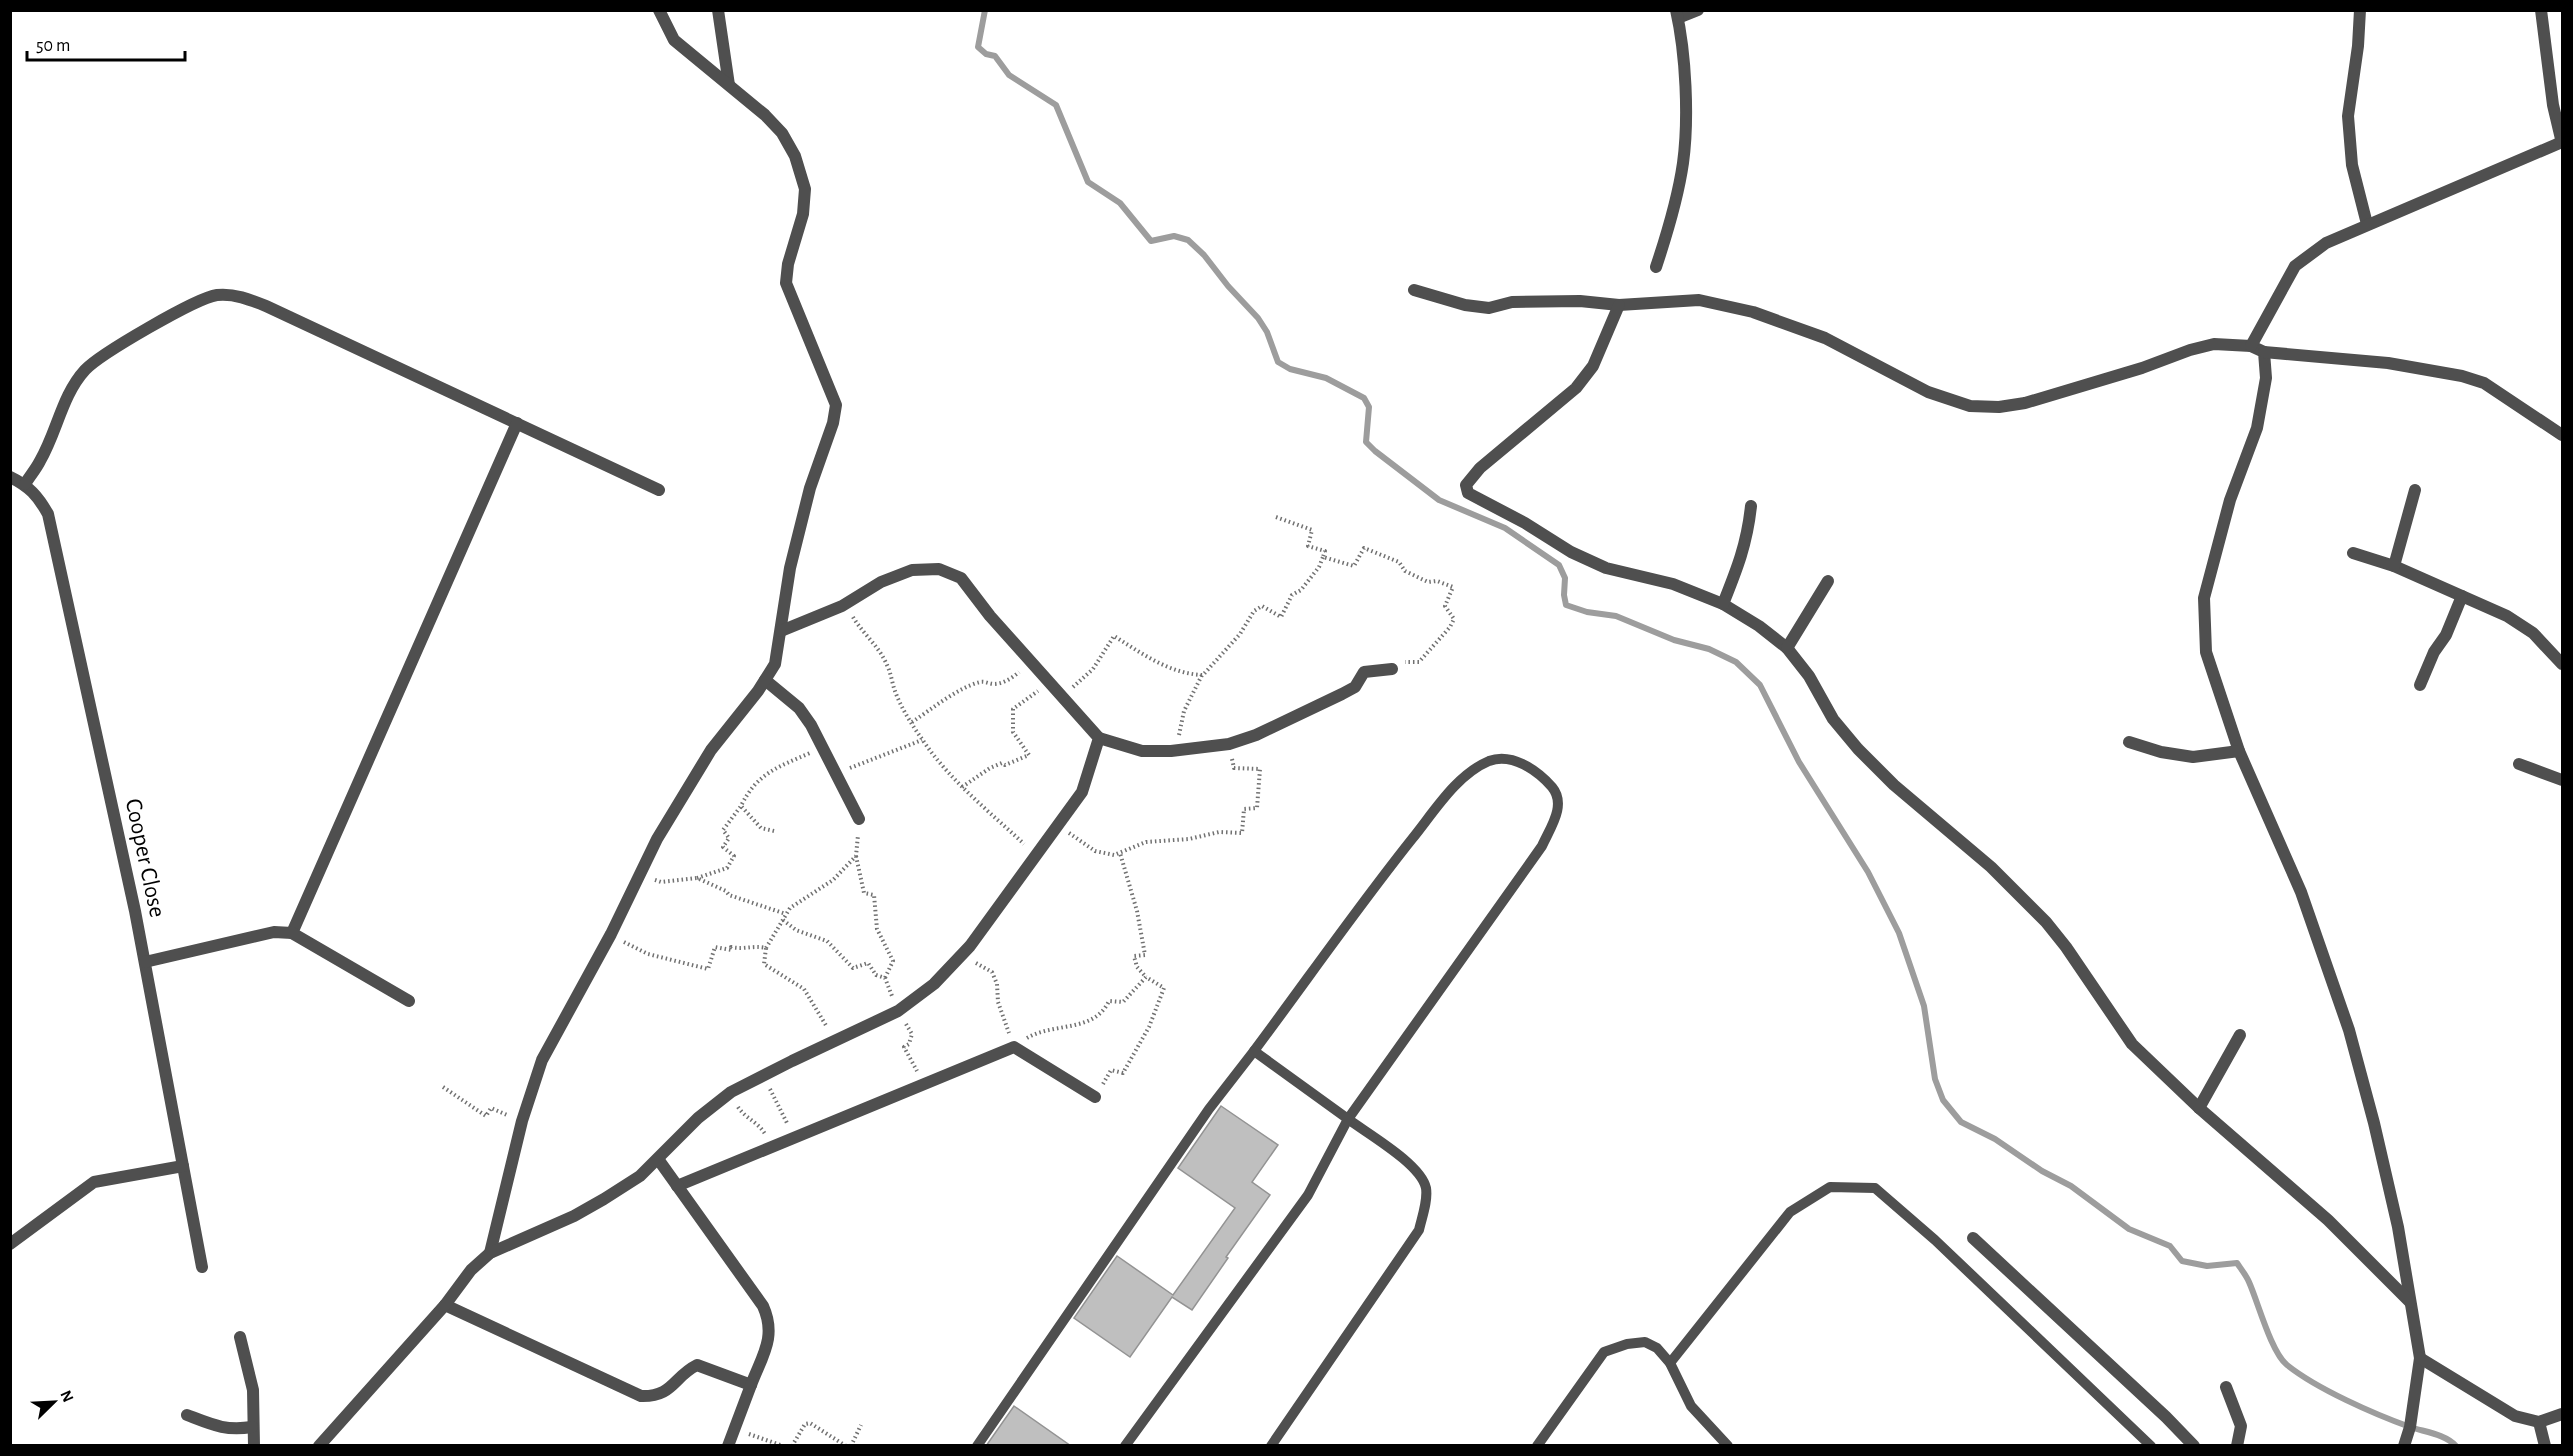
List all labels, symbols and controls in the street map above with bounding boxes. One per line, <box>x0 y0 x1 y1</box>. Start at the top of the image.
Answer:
scale bar <box>27 24 184 62</box>
text: 50 m <box>36 37 70 55</box>
street label: Cooper Close <box>121 796 169 920</box>
north arrow <box>24 1372 84 1432</box>
text: N <box>57 1388 76 1405</box>

